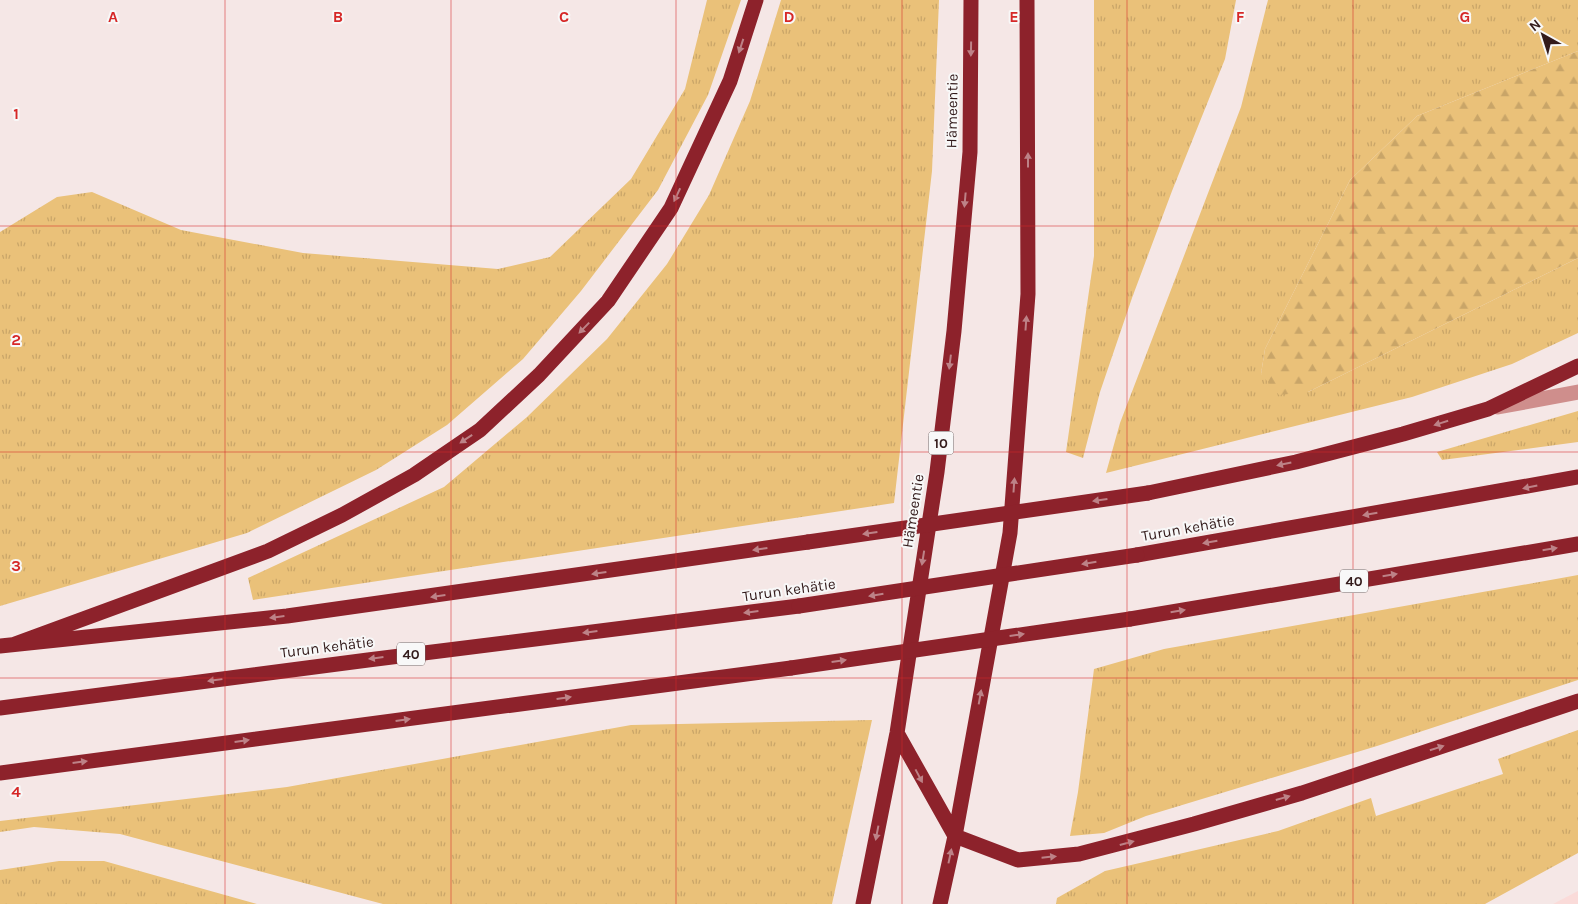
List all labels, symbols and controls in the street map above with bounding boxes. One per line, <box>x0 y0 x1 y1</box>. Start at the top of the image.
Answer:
text: A <box>108 7 118 26</box>
text: B <box>333 7 343 26</box>
text: C <box>559 7 569 26</box>
text: D <box>784 7 795 26</box>
text: E <box>1009 7 1019 26</box>
text: F <box>1236 7 1245 26</box>
text: G <box>1460 7 1470 26</box>
north arrow <box>1518 10 1568 60</box>
text: N <box>1526 16 1544 35</box>
one-way arrow <box>737 39 745 54</box>
one-way arrow <box>966 41 974 57</box>
street label: Hämeentie <box>942 74 962 148</box>
text: 1 <box>13 104 19 123</box>
one-way arrow <box>1024 152 1032 168</box>
one-way arrow <box>672 188 680 202</box>
one-way arrow <box>961 193 969 209</box>
one-way arrow <box>1022 314 1030 330</box>
one-way arrow <box>578 321 590 333</box>
text: 2 <box>11 330 21 349</box>
one-way arrow <box>946 355 954 371</box>
one-way arrow <box>1433 419 1448 427</box>
road number: 10 <box>928 432 954 454</box>
one-way arrow <box>459 434 473 444</box>
one-way arrow <box>1276 460 1291 468</box>
street label: Hämeentie <box>898 473 928 549</box>
one-way arrow <box>1010 476 1018 492</box>
one-way arrow <box>1523 483 1538 491</box>
one-way arrow <box>1092 496 1108 504</box>
street label: Turun kehätie <box>1140 511 1236 545</box>
one-way arrow <box>1362 511 1378 519</box>
one-way arrow <box>862 530 878 538</box>
one-way arrow <box>1202 539 1218 547</box>
one-way arrow <box>1542 544 1558 552</box>
one-way arrow <box>751 546 767 554</box>
one-way arrow <box>919 550 927 566</box>
text: 3 <box>11 556 21 575</box>
one-way arrow <box>1080 559 1096 567</box>
one-way arrow <box>591 569 607 577</box>
road number: 40 <box>1340 570 1368 592</box>
one-way arrow <box>1382 571 1398 579</box>
street label: Turun kehätie <box>741 575 837 605</box>
one-way arrow <box>868 591 884 599</box>
one-way arrow <box>430 592 446 600</box>
one-way arrow <box>1170 606 1186 614</box>
one-way arrow <box>743 608 759 616</box>
one-way arrow <box>269 613 285 621</box>
one-way arrow <box>581 628 597 636</box>
one-way arrow <box>1009 631 1025 639</box>
street label: Turun kehätie <box>279 632 375 662</box>
road number: 40 <box>397 642 425 666</box>
one-way arrow <box>368 655 384 663</box>
one-way arrow <box>831 656 847 664</box>
one-way arrow <box>207 676 223 684</box>
one-way arrow <box>977 688 985 704</box>
one-way arrow <box>556 694 572 702</box>
one-way arrow <box>395 716 411 724</box>
one-way arrow <box>234 737 250 745</box>
one-way arrow <box>1430 743 1445 751</box>
one-way arrow <box>73 758 89 766</box>
one-way arrow <box>915 770 924 783</box>
text: 4 <box>11 782 21 801</box>
one-way arrow <box>1276 794 1291 802</box>
one-way arrow <box>873 825 881 840</box>
one-way arrow <box>1119 838 1134 846</box>
one-way arrow <box>947 848 955 864</box>
one-way arrow <box>1041 853 1057 861</box>

